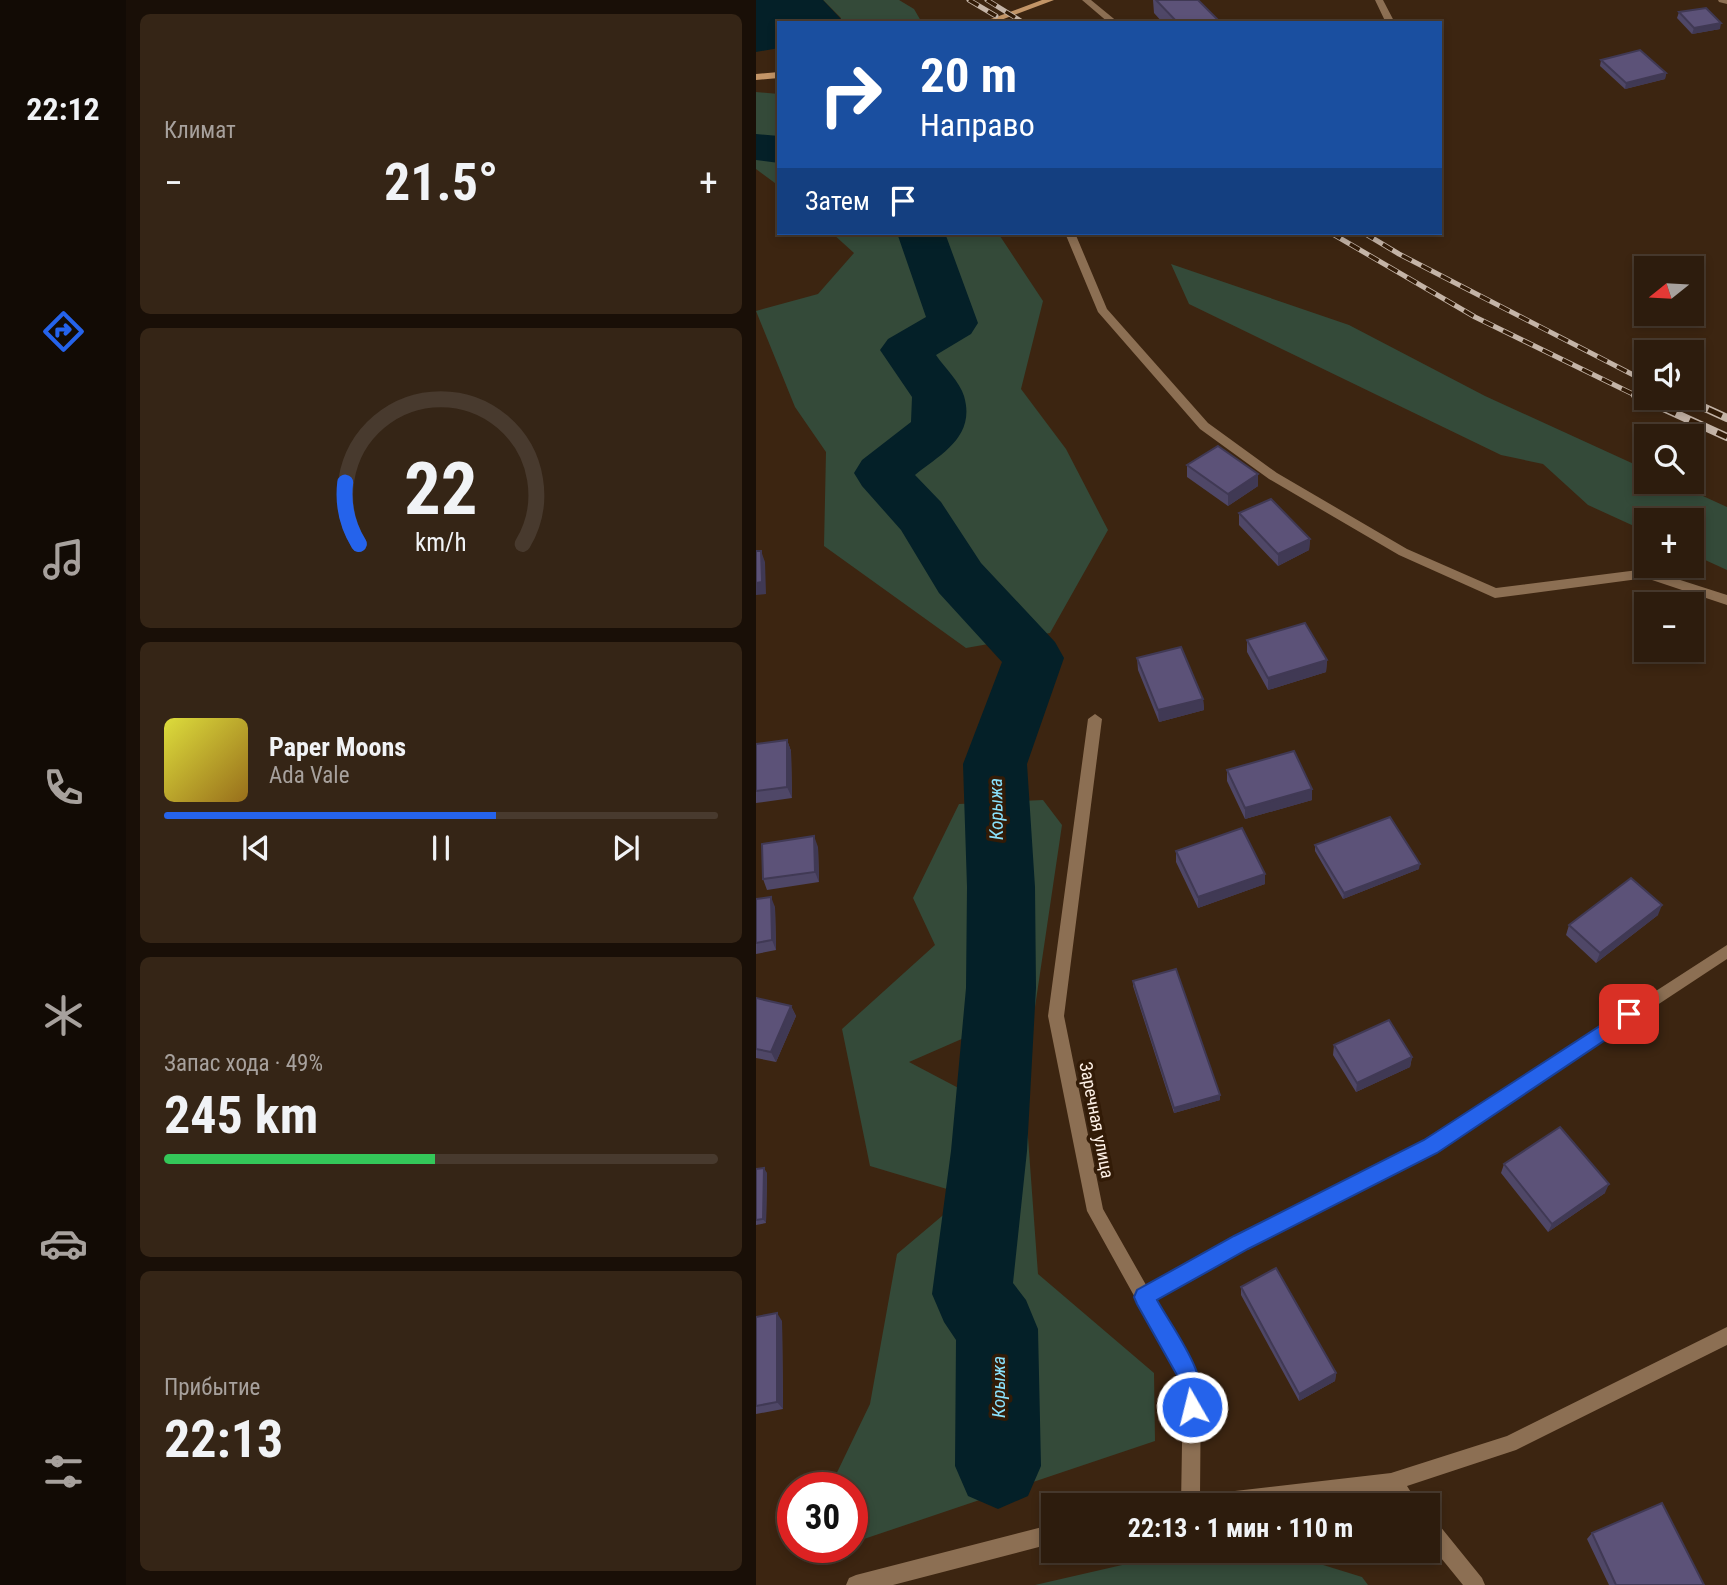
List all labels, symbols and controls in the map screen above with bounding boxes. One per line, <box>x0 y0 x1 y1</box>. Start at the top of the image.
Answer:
text: 20 m <box>920 47 1017 104</box>
icon: right <box>805 49 896 140</box>
text: 22:12 <box>26 90 100 128</box>
text: Направо <box>920 106 1035 144</box>
text: Климат <box>164 117 236 144</box>
text: 21.5° <box>384 152 498 213</box>
text: − <box>164 161 183 205</box>
text: + <box>699 161 718 205</box>
icon: arrive <box>884 182 922 220</box>
text: Затем <box>805 186 870 216</box>
north arrow <box>1634 256 1704 326</box>
map controls <box>1634 256 1704 662</box>
icon: directions <box>39 307 88 356</box>
button: sound <box>1634 340 1704 410</box>
button: search <box>1634 424 1704 494</box>
text: 22 <box>404 447 478 533</box>
button: + <box>1634 508 1704 578</box>
text: km/h <box>415 528 467 557</box>
icon: music <box>39 535 88 584</box>
button: − <box>1634 592 1704 662</box>
text: Paper Moons <box>269 732 406 762</box>
text: Ada Vale <box>269 762 349 789</box>
icon: phone <box>39 763 88 812</box>
water label: Корыжа <box>984 778 1008 840</box>
icon: previous <box>237 829 275 867</box>
icon: pause <box>422 829 460 867</box>
icon: next <box>607 829 645 867</box>
pin <box>1599 984 1659 1044</box>
icon: climate <box>39 991 88 1040</box>
icon: arrive <box>1610 995 1648 1033</box>
text: Запас хода · 49% <box>164 1050 323 1077</box>
street label: Заречная улица <box>1075 1060 1119 1180</box>
text: 245 km <box>164 1085 318 1146</box>
icon: car <box>39 1219 88 1268</box>
water label: Корыжа <box>987 1356 1010 1418</box>
position arrow <box>1155 1370 1229 1444</box>
text: Прибытие <box>164 1374 260 1401</box>
text: 22:13 <box>164 1409 283 1470</box>
icon: filters <box>39 1447 88 1496</box>
speed limit sign: 30 <box>777 1472 868 1563</box>
text: 22:13 · 1 мин · 110 m <box>1128 1513 1353 1543</box>

